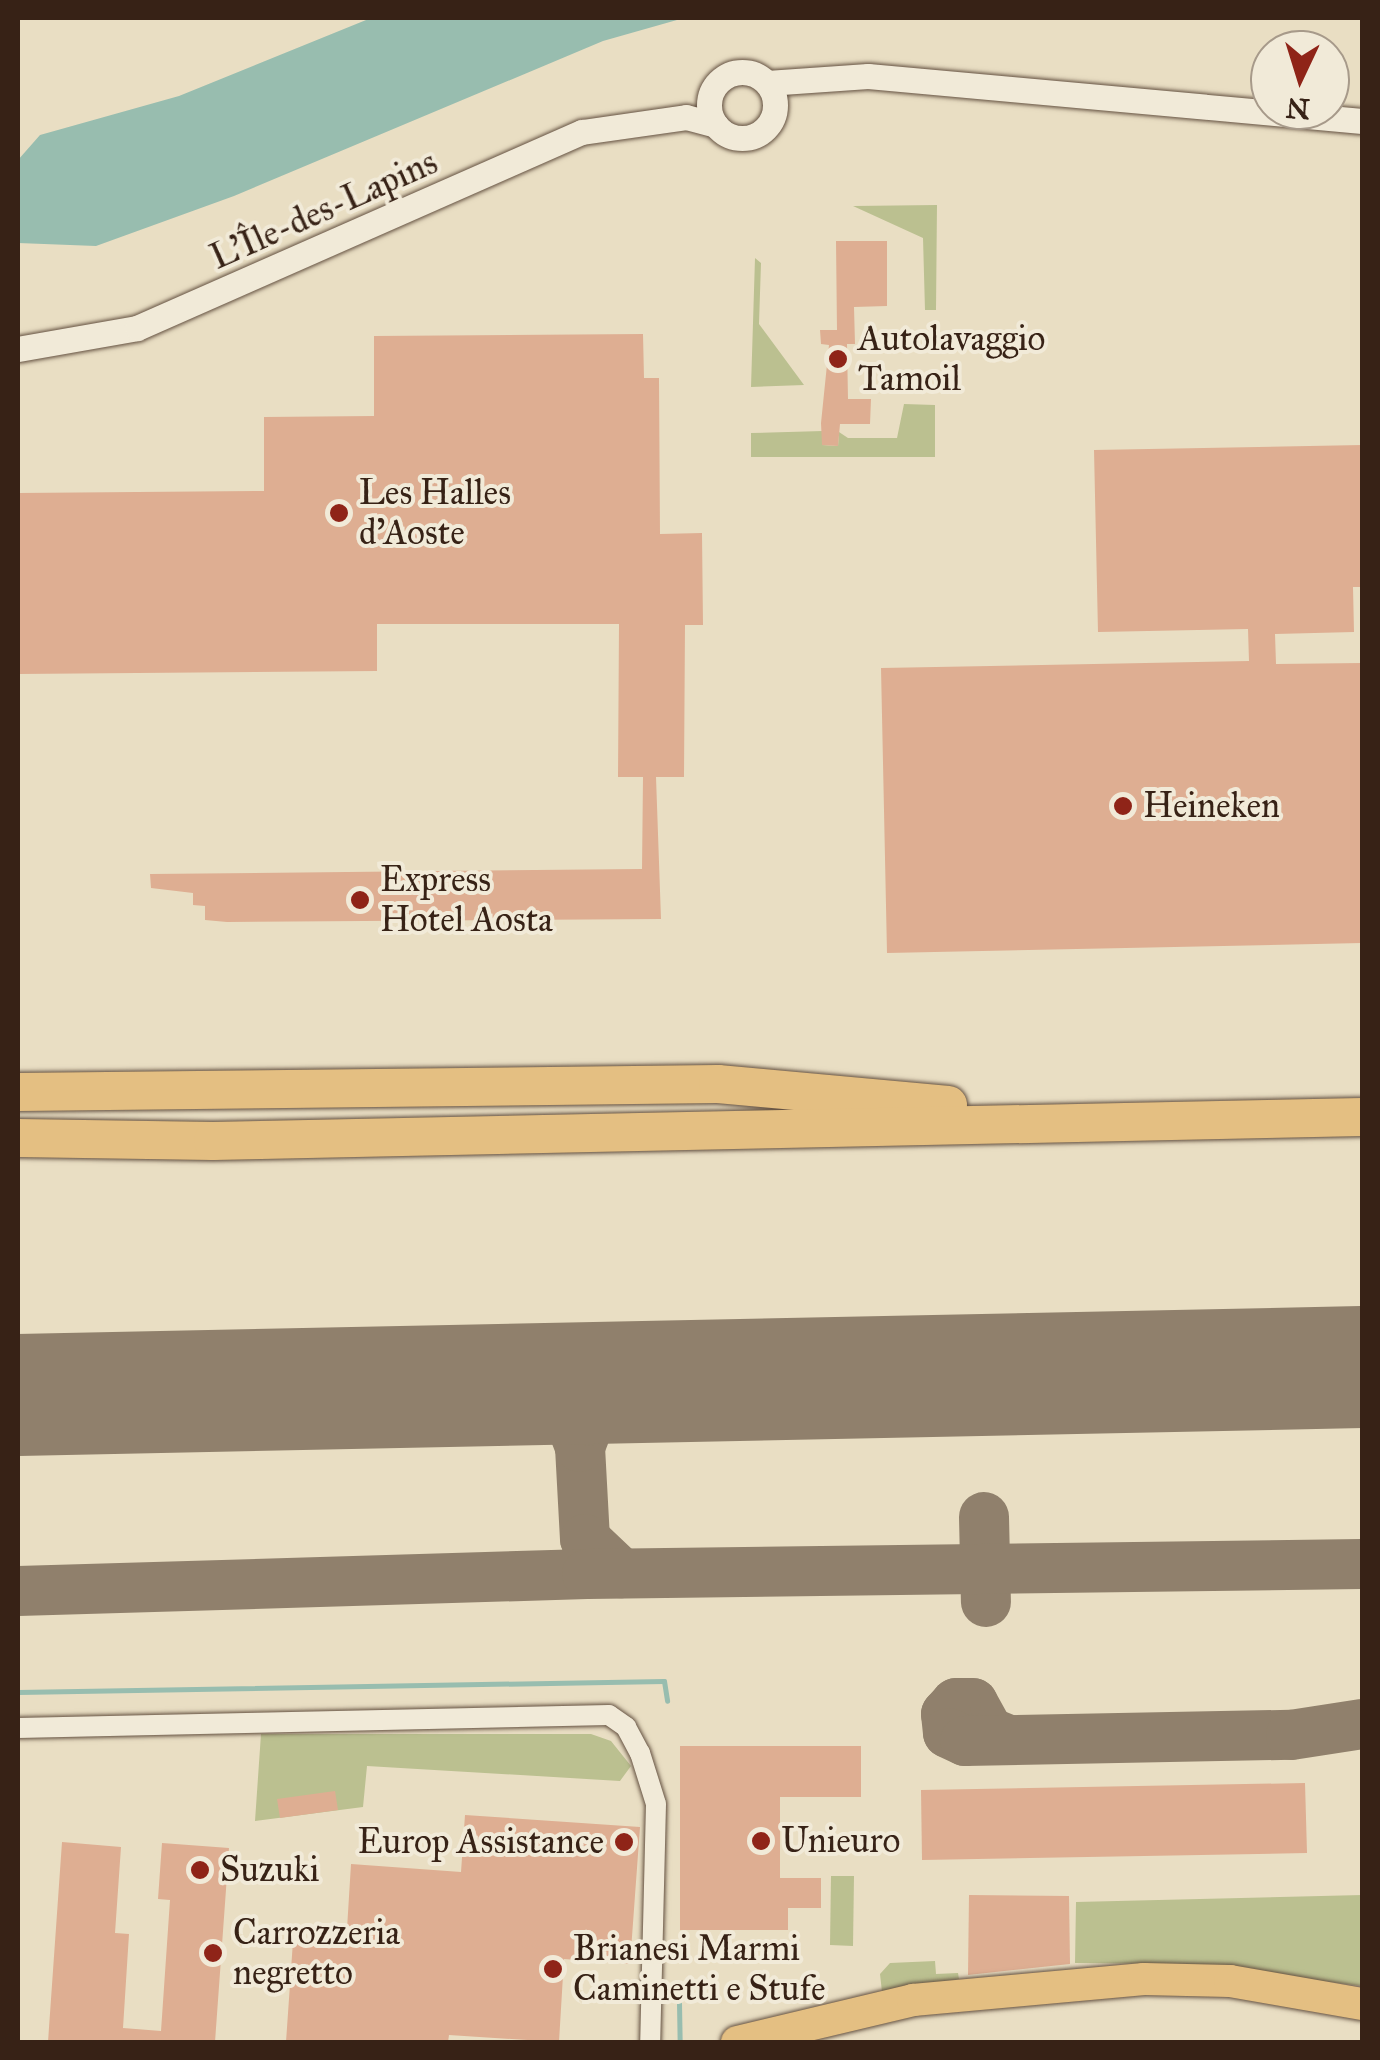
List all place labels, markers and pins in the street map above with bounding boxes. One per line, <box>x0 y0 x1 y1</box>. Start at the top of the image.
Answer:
place label: Autolavaggio Tamoil <box>858 318 1045 400</box>
marker: Autolavaggio Tamoil <box>827 348 849 370</box>
place label: Les Halles d'Aoste <box>359 472 511 554</box>
marker: Les Halles d'Aoste <box>328 502 350 524</box>
place label: Heineken <box>1143 785 1280 827</box>
marker: Heineken <box>1112 795 1134 817</box>
place label: Express Hotel Aosta <box>380 859 553 941</box>
marker: Express Hotel Aosta <box>349 889 371 911</box>
place label: Unieuro <box>781 1820 900 1862</box>
place label: Europ Assistance <box>357 1821 604 1863</box>
marker: Unieuro <box>750 1830 772 1852</box>
marker: Europ Assistance <box>613 1831 635 1853</box>
place label: Suzuki <box>220 1849 319 1891</box>
marker: Suzuki <box>189 1859 211 1881</box>
place label: Carrozzeria negretto <box>233 1912 400 1994</box>
place label: Brianesi Marmi Caminetti e Stufe <box>573 1928 825 2010</box>
marker: Carrozzeria negretto <box>202 1942 224 1964</box>
marker: Brianesi Marmi Caminetti e Stufe <box>542 1958 564 1980</box>

